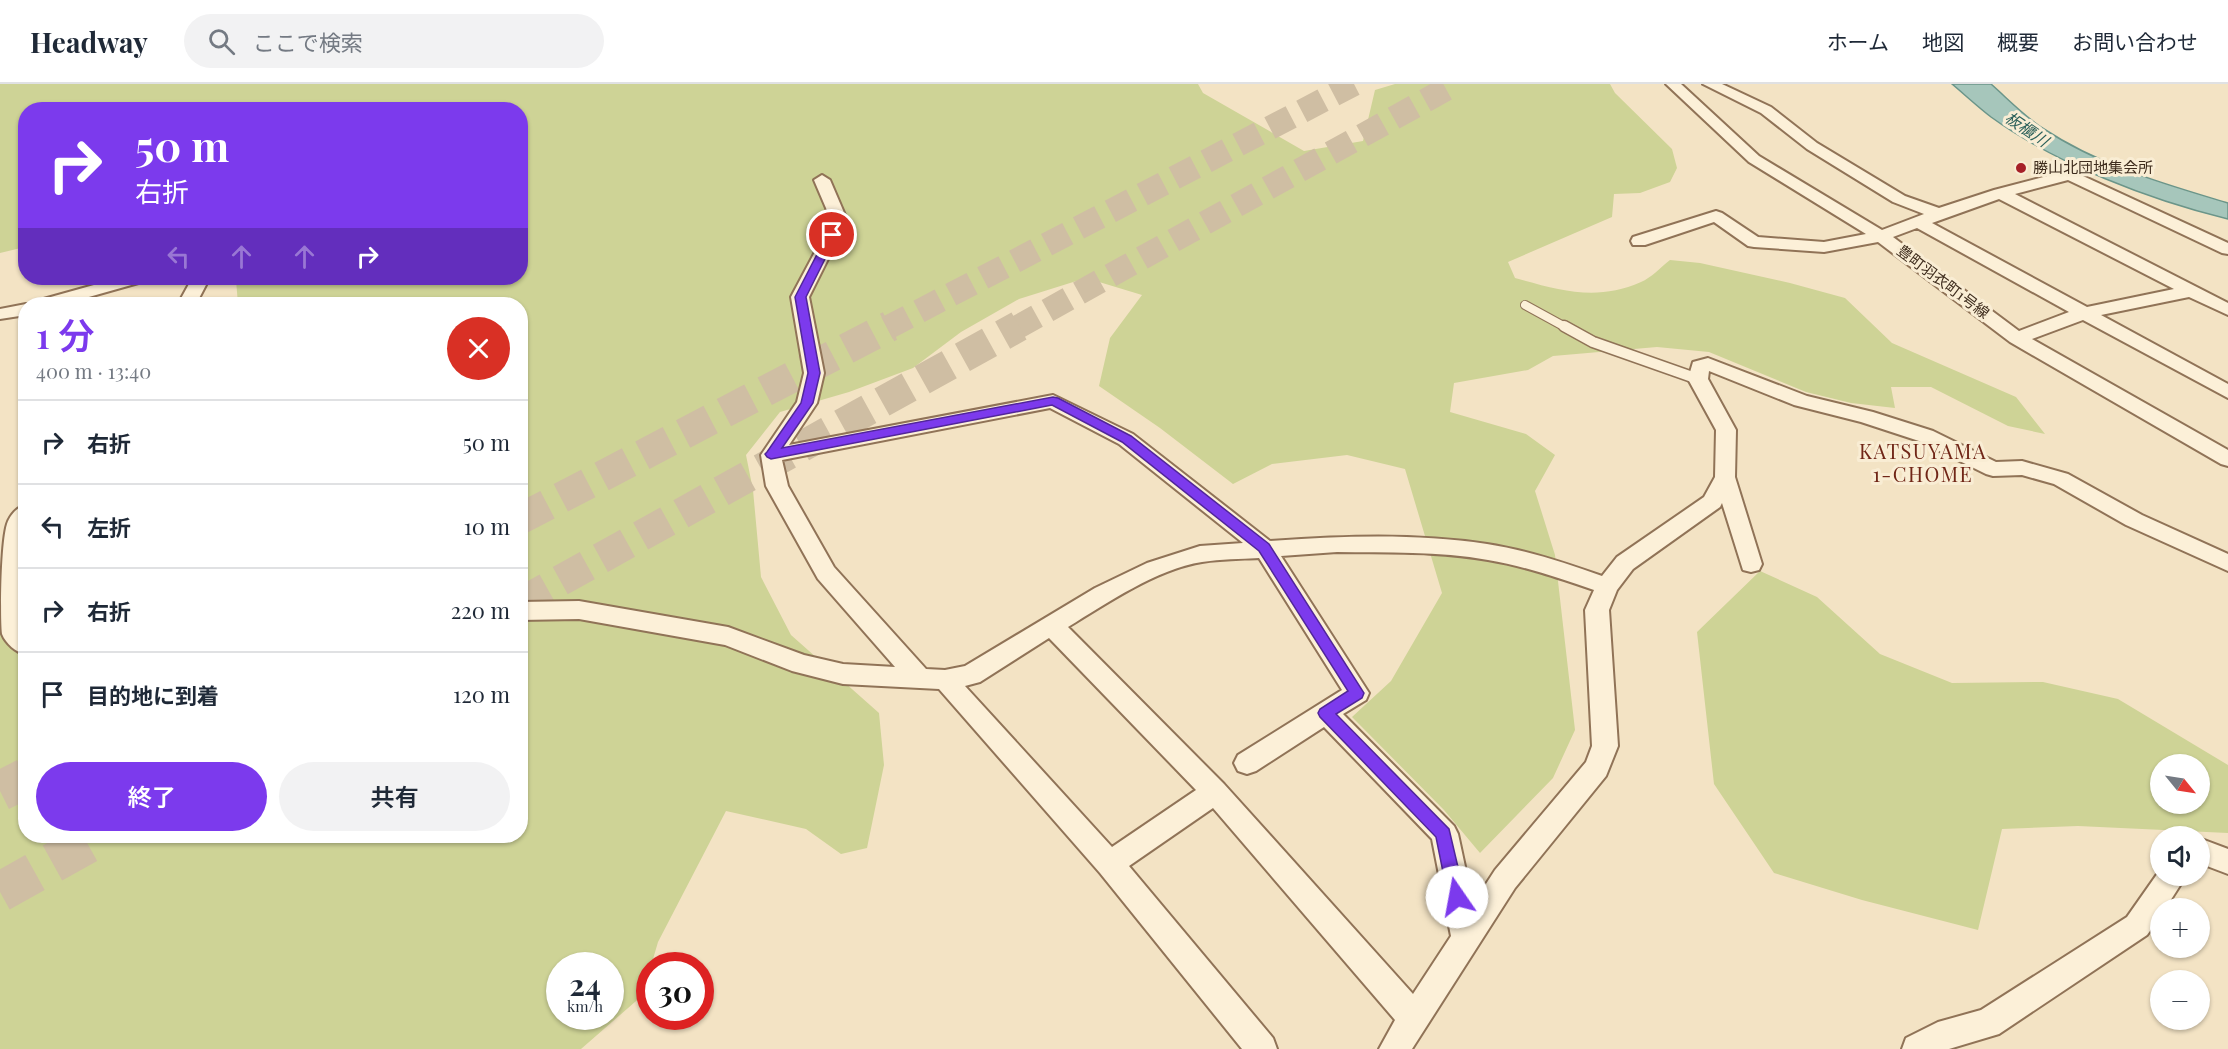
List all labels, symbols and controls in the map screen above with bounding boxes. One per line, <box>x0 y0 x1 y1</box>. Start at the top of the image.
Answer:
search box <box>184 14 604 68</box>
text: Headway <box>30 23 148 60</box>
icon: search <box>205 25 238 58</box>
text: ここで検索 <box>253 27 363 57</box>
text: ホーム <box>1827 27 1889 55</box>
text: 地図 <box>1922 27 1964 55</box>
text: 概要 <box>1997 27 2039 55</box>
text: お問い合わせ <box>2072 27 2198 55</box>
water label: 板櫃川 <box>2002 106 2055 152</box>
text: 50 m <box>135 117 229 173</box>
icon: right <box>36 126 114 204</box>
place label: 勝山北団地集会所 <box>2033 157 2153 177</box>
marker: 勝山北団地集会所 <box>2014 161 2028 175</box>
text: 右折 <box>135 173 189 209</box>
pin <box>806 209 857 260</box>
icon: arrive <box>815 218 848 251</box>
icon: left <box>162 240 195 273</box>
icon: ahead <box>225 240 258 273</box>
icon: ahead <box>288 240 321 273</box>
icon: right <box>351 240 384 273</box>
street label: 豊町羽衣町1号線 <box>1893 240 1994 322</box>
text: 1 分 <box>36 310 94 358</box>
button: close <box>447 317 510 380</box>
text: 400 m · 13:40 <box>36 357 151 384</box>
icon: right <box>36 426 69 459</box>
text: 50 m <box>463 427 510 457</box>
text: 右折 <box>87 428 131 458</box>
district label: KATSUYAMA 1-CHOME <box>1859 437 1987 487</box>
icon: left <box>36 510 69 543</box>
text: 10 m <box>464 511 510 541</box>
text: 左折 <box>87 512 131 542</box>
icon: right <box>36 594 69 627</box>
text: 220 m <box>451 595 510 625</box>
text: 右折 <box>87 596 131 626</box>
icon: arrive <box>36 678 69 711</box>
text: 120 m <box>453 679 510 709</box>
text: 目的地に到着 <box>87 680 219 710</box>
north arrow <box>2150 754 2210 814</box>
map controls <box>2150 754 2210 1030</box>
button: 終了 <box>36 762 267 831</box>
button: 共有 <box>279 762 510 831</box>
button: sound <box>2150 826 2210 886</box>
position arrow <box>1425 865 1489 929</box>
button: + <box>2150 898 2210 958</box>
speed limit sign: 30 <box>636 952 714 1030</box>
text: 24 <box>569 964 601 1004</box>
button: − <box>2150 970 2210 1030</box>
text: km/h <box>567 996 603 1016</box>

